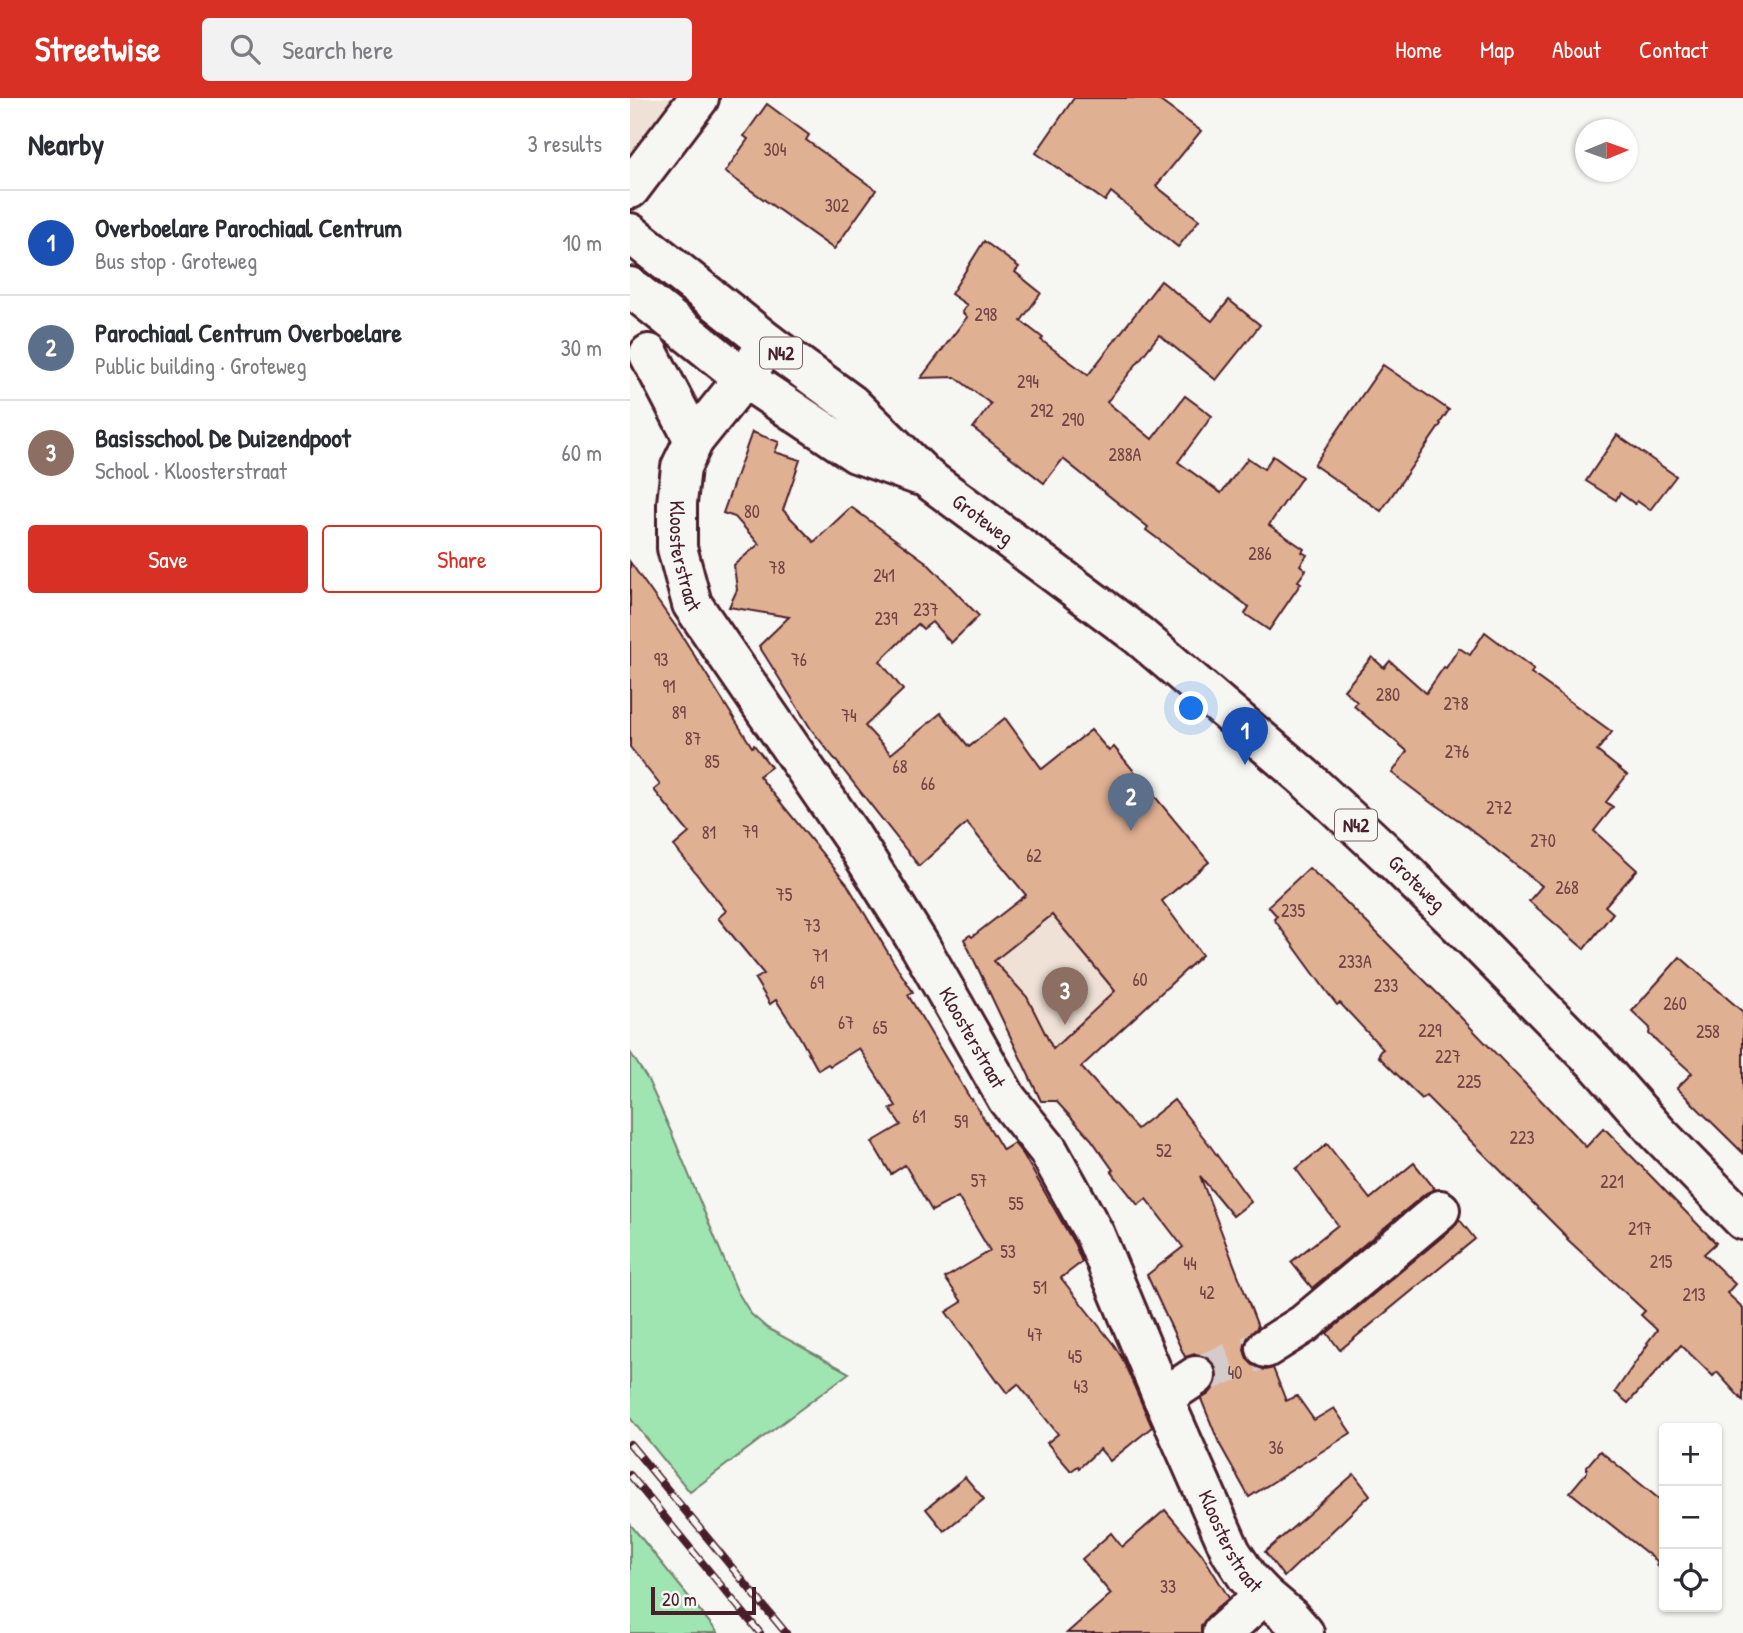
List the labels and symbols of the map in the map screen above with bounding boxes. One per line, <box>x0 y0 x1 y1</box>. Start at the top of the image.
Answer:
north arrow <box>1575 119 1638 182</box>
house number: 304 <box>764 137 787 162</box>
house number: 302 <box>825 193 850 218</box>
house number: 298 <box>975 302 998 327</box>
road number: N42 <box>760 338 802 368</box>
house number: 294 <box>1017 369 1039 394</box>
house number: 292 <box>1030 398 1054 423</box>
house number: 290 <box>1061 407 1085 432</box>
house number: 288A <box>1109 442 1142 467</box>
street label: Groteweg <box>946 487 1020 551</box>
house number: 80 <box>744 499 760 524</box>
street label: Kloosterstraat <box>663 501 709 618</box>
house number: 286 <box>1248 541 1272 566</box>
house number: 78 <box>769 555 786 580</box>
house number: 241 <box>873 563 895 588</box>
house number: 237 <box>913 597 939 622</box>
house number: 239 <box>874 606 898 631</box>
house number: 93 <box>654 647 668 672</box>
house number: 76 <box>791 647 807 672</box>
house number: 91 <box>662 674 676 699</box>
house number: 280 <box>1376 682 1400 707</box>
your location <box>1174 691 1208 725</box>
house number: 278 <box>1443 691 1469 716</box>
house number: 89 <box>672 700 687 725</box>
house number: 74 <box>841 703 857 728</box>
pin: 1 <box>1222 707 1268 765</box>
house number: 87 <box>685 726 701 751</box>
house number: 276 <box>1445 739 1469 764</box>
house number: 85 <box>704 749 720 774</box>
house number: 68 <box>893 754 908 779</box>
house number: 66 <box>921 771 935 796</box>
pin: 2 <box>1108 773 1154 831</box>
house number: 272 <box>1486 795 1512 820</box>
road number: N42 <box>1335 810 1377 840</box>
house number: 79 <box>742 819 758 844</box>
house number: 81 <box>702 820 716 845</box>
house number: 270 <box>1530 828 1556 853</box>
house number: 62 <box>1026 843 1042 868</box>
street label: Groteweg <box>1382 848 1452 918</box>
house number: 268 <box>1555 875 1579 900</box>
house number: 75 <box>776 882 793 907</box>
house number: 235 <box>1281 898 1305 923</box>
house number: 73 <box>804 913 820 938</box>
house number: 71 <box>812 943 828 968</box>
house number: 233A <box>1338 949 1372 974</box>
pin: 3 <box>1042 967 1088 1025</box>
house number: 60 <box>1132 967 1148 992</box>
house number: 69 <box>810 970 824 995</box>
house number: 233 <box>1374 973 1398 998</box>
street label: Kloosterstraat <box>932 982 1013 1094</box>
house number: 260 <box>1663 991 1687 1016</box>
house number: 67 <box>838 1010 854 1035</box>
house number: 65 <box>873 1015 888 1040</box>
house number: 229 <box>1418 1018 1442 1043</box>
house number: 258 <box>1696 1019 1720 1044</box>
house number: 227 <box>1435 1044 1461 1069</box>
house number: 225 <box>1457 1069 1482 1094</box>
house number: 61 <box>912 1104 926 1129</box>
house number: 59 <box>954 1109 968 1134</box>
house number: 223 <box>1510 1125 1534 1150</box>
house number: 52 <box>1156 1138 1173 1163</box>
house number: 57 <box>971 1168 987 1193</box>
house number: 221 <box>1600 1169 1624 1194</box>
house number: 55 <box>1008 1191 1024 1216</box>
house number: 217 <box>1628 1216 1652 1241</box>
house number: 53 <box>1000 1239 1016 1264</box>
house number: 215 <box>1650 1249 1673 1274</box>
house number: 44 <box>1183 1251 1197 1276</box>
house number: 51 <box>1033 1275 1047 1300</box>
house number: 42 <box>1199 1280 1215 1305</box>
house number: 213 <box>1682 1282 1706 1307</box>
house number: 47 <box>1027 1322 1043 1347</box>
house number: 45 <box>1068 1344 1083 1369</box>
house number: 40 <box>1228 1360 1242 1385</box>
house number: 43 <box>1074 1374 1088 1399</box>
house number: 36 <box>1268 1435 1284 1460</box>
street label: Kloosterstraat <box>1191 1485 1270 1599</box>
house number: 33 <box>1160 1574 1176 1599</box>
scale bar <box>651 1584 756 1616</box>

